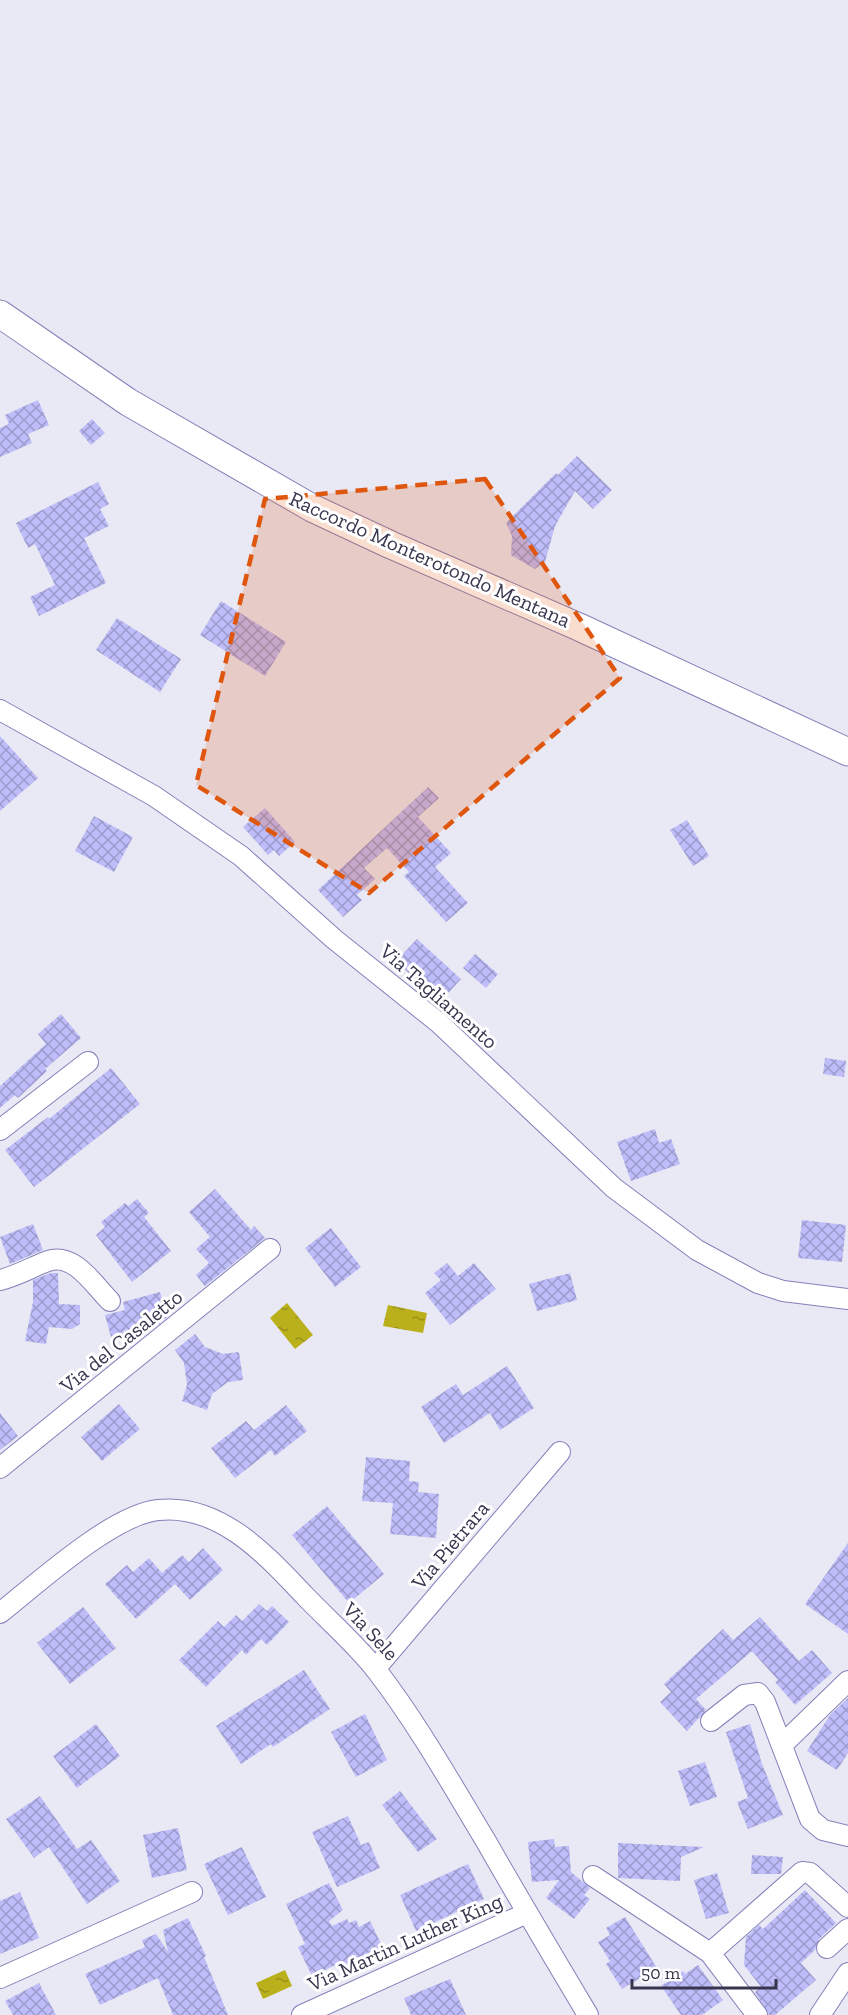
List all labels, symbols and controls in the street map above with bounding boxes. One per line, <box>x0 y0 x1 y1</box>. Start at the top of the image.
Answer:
street label: Raccordo Monterotondo Mentana <box>286 486 574 632</box>
street label: Via Tagliamento <box>374 937 503 1054</box>
street label: Via del Casaletto <box>54 1284 187 1399</box>
street label: Via Pietrara <box>405 1496 494 1595</box>
street label: Via Sele <box>337 1596 404 1665</box>
street label: Via Martin Luther King <box>303 1888 507 1997</box>
scale bar <box>632 1952 776 1990</box>
text: 50 m <box>641 1962 681 1984</box>

